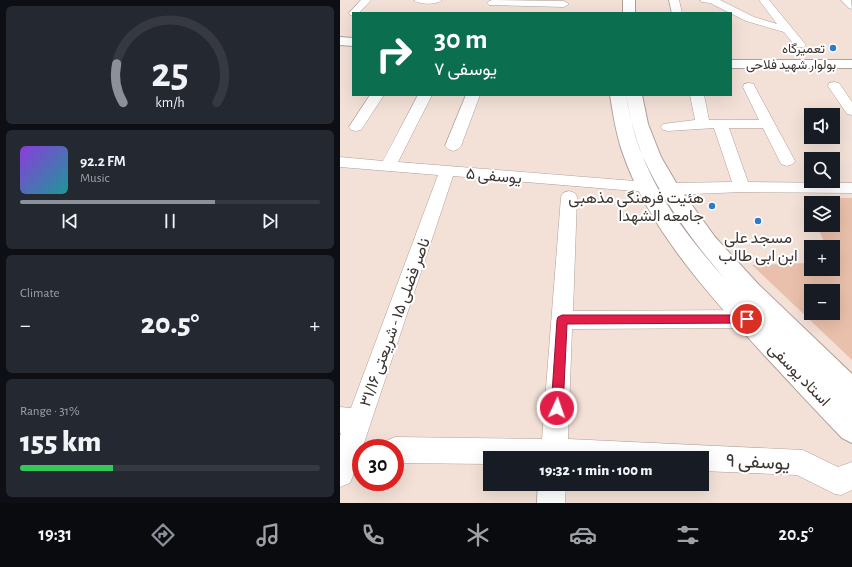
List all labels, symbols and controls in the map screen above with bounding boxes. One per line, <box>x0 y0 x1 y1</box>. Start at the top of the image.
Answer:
text: 30 m <box>434 26 487 54</box>
icon: right <box>368 28 420 80</box>
place label: تعمیرگاه <box>782 42 825 57</box>
marker: تعمیرگاه <box>828 43 838 53</box>
text: 25 <box>151 53 189 94</box>
street label: بولوار شهید فلاحی <box>746 59 836 73</box>
text: یوسفی ۷ <box>434 61 497 79</box>
text: km/h <box>155 96 185 110</box>
map controls <box>804 108 840 320</box>
button: sound <box>804 108 840 144</box>
button: search <box>804 152 840 188</box>
text: 92.2 FM <box>80 154 126 169</box>
street label: یوسفی ۵ <box>465 166 523 188</box>
text: Music <box>80 172 110 185</box>
place label: هئیت فرهنگی مذهبی جامعه الشهدا <box>568 190 704 226</box>
button: layers <box>804 196 840 232</box>
marker: هئیت فرهنگی مذهبی جامعه الشهدا <box>707 201 717 211</box>
icon: previous <box>59 210 81 232</box>
icon: pause <box>159 210 181 232</box>
icon: next <box>259 210 281 232</box>
marker: مسجد علی ابن ابی طالب <box>753 216 763 226</box>
place label: مسجد علی ابن ابی طالب <box>718 230 798 266</box>
street label: ناصر فضلی ۱۵ - شریعتی ۳۱/۱۶ <box>357 236 435 410</box>
button: + <box>804 240 840 276</box>
button: − <box>804 284 840 320</box>
text: Climate <box>20 287 59 300</box>
pin <box>730 302 764 336</box>
icon: arrive <box>736 308 758 330</box>
text: 20.5° <box>141 309 199 339</box>
text: − <box>20 314 31 336</box>
text: + <box>309 314 320 336</box>
street label: استاد یوسفی <box>764 340 833 411</box>
position arrow <box>536 387 578 429</box>
text: Range · 31% <box>20 405 80 418</box>
text: 155 km <box>20 427 101 457</box>
speed limit sign: 30 <box>352 439 404 491</box>
street label: یوسفی ۹ <box>725 451 791 475</box>
text: 19:32 · 1 min · 100 m <box>540 463 652 478</box>
icon: directions <box>149 521 177 549</box>
icon: music <box>254 521 282 549</box>
icon: phone <box>359 521 387 549</box>
icon: climate <box>464 521 492 549</box>
icon: car <box>569 521 597 549</box>
icon: filters <box>674 521 702 549</box>
text: 19:31 <box>38 526 72 544</box>
text: 20.5° <box>778 526 813 544</box>

